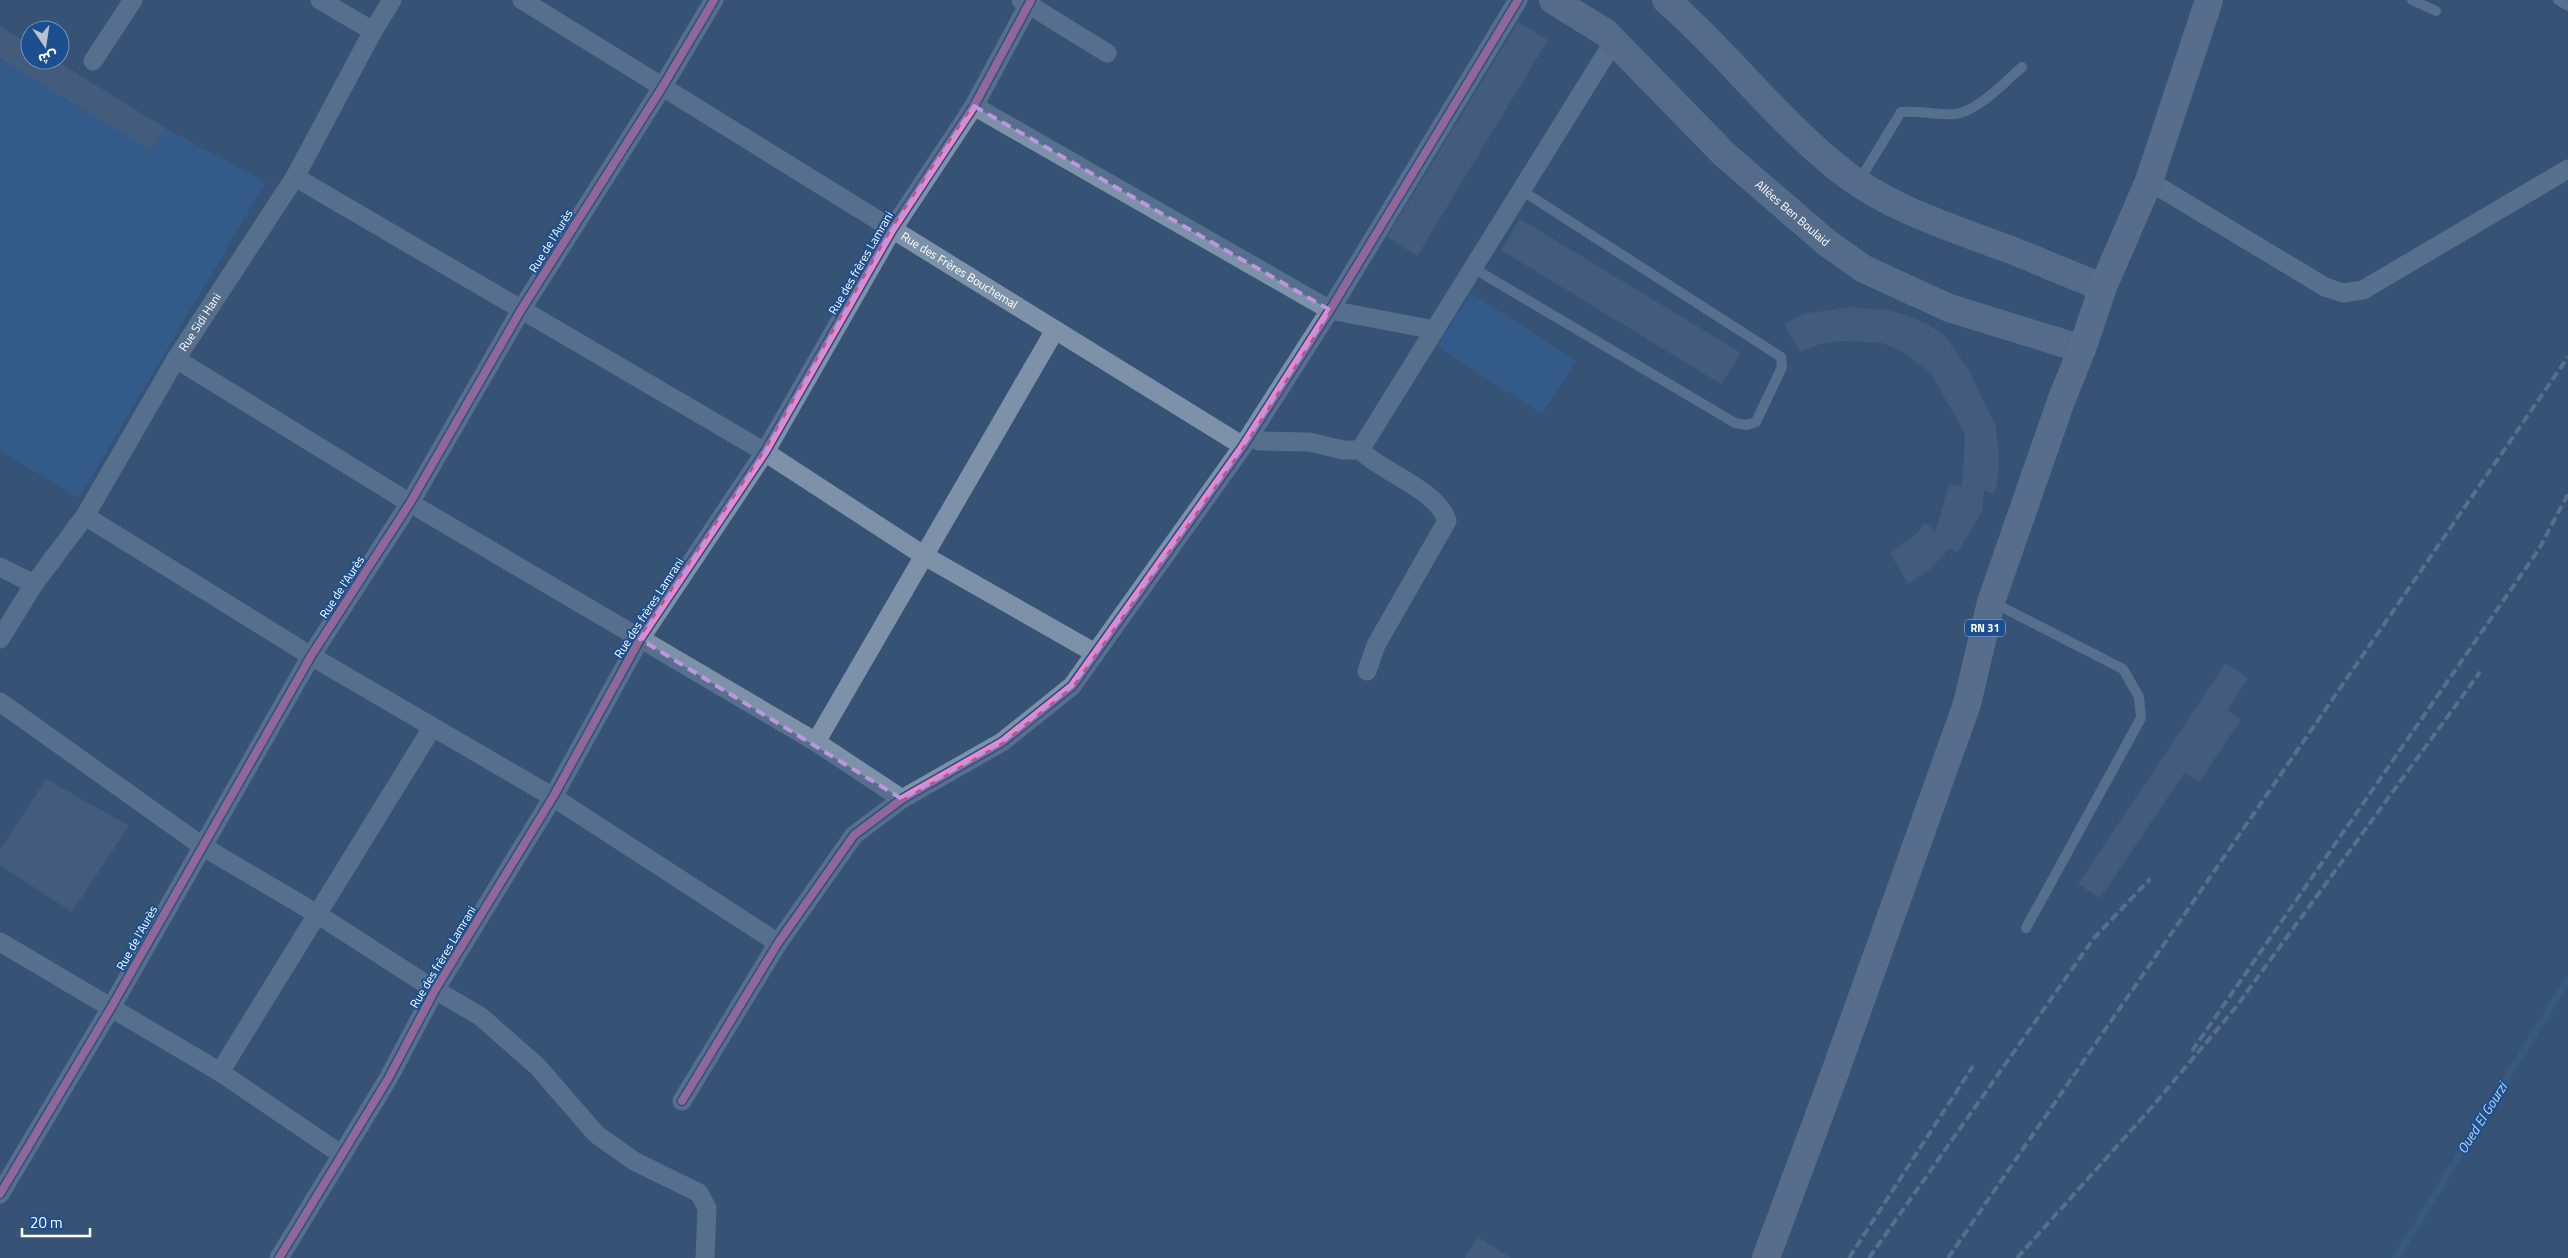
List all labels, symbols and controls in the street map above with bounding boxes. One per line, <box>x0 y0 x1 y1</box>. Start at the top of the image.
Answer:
north arrow <box>20 20 70 70</box>
text: ش <box>36 46 60 71</box>
street label: Allées Ben Boulaid <box>1751 175 1834 251</box>
street label: Rue de l'Aurès <box>524 205 578 276</box>
street label: Rue des frères Lamrani <box>823 208 898 318</box>
street label: Rue des Frères Bouchemal <box>897 227 1022 313</box>
street label: Rue Sidi Hani <box>173 289 226 355</box>
street label: Rue de l'Aurès <box>314 551 369 622</box>
street label: Rue des frères Lamrani <box>609 554 688 662</box>
road number: RN 31 <box>1965 620 2005 636</box>
street label: Rue de l'Aurès <box>111 902 162 974</box>
street label: Rue des frères Lamrani <box>404 902 481 1012</box>
water label: Oued El Gourzi <box>2451 1076 2513 1157</box>
scale bar <box>22 1206 90 1238</box>
text: 20 m <box>30 1211 63 1234</box>

